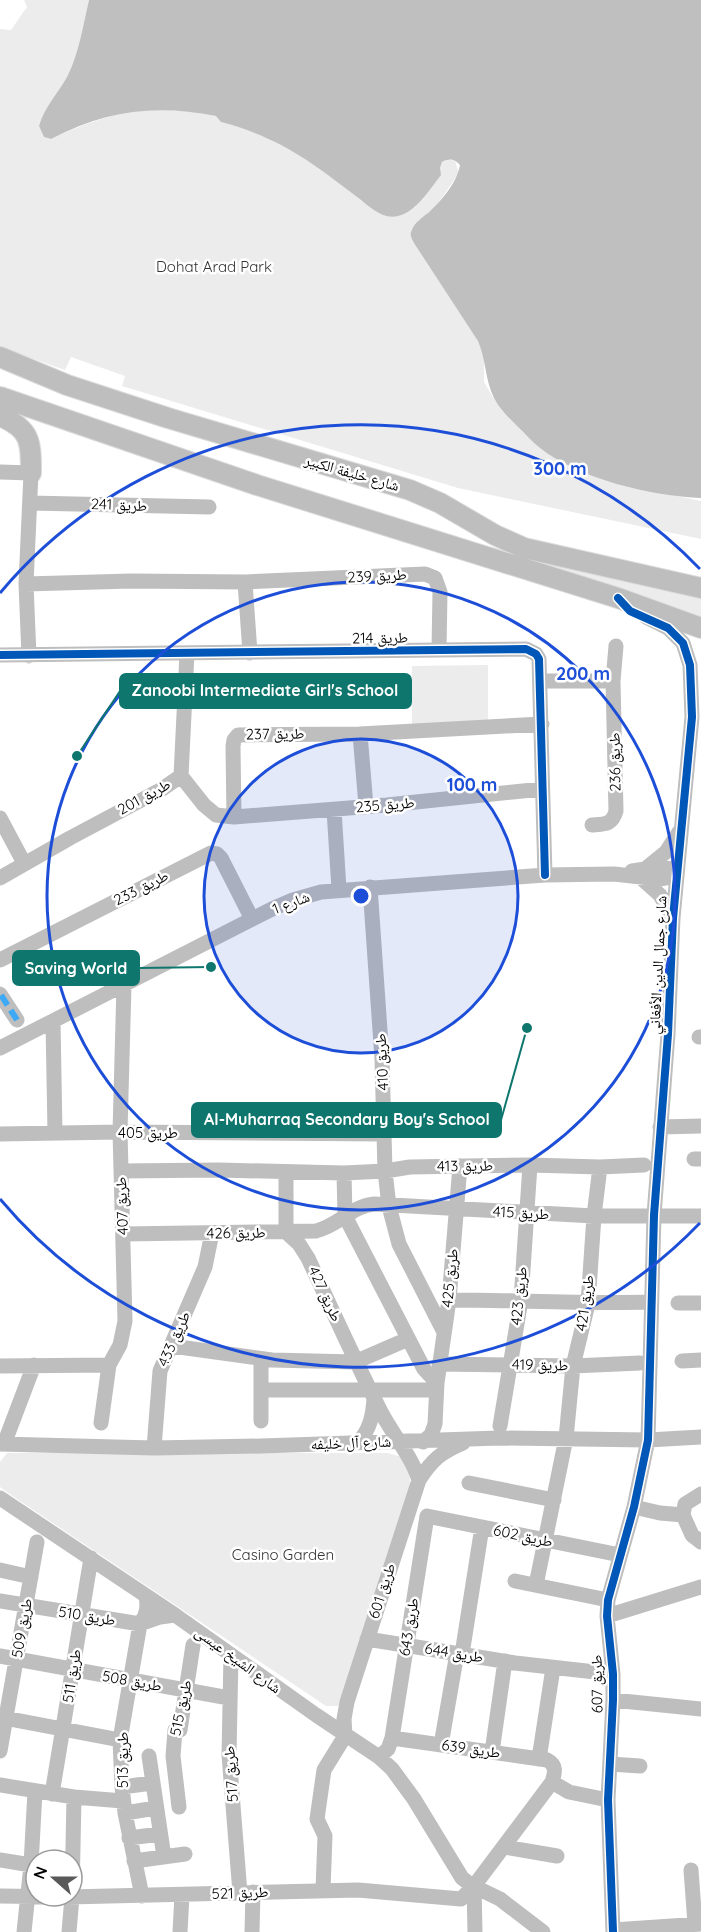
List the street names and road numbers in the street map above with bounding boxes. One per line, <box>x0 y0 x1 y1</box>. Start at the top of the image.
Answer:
street label: شارع خليفة الكبير <box>301 450 402 496</box>
street label: طريق 241 <box>91 494 148 516</box>
street label: طريق 239 <box>347 564 407 588</box>
street label: طريق 214 <box>352 628 408 648</box>
street label: طريق 237 <box>245 723 305 745</box>
street label: طريق 236 <box>604 732 626 792</box>
street label: طريق 201 <box>114 774 174 820</box>
street label: طريق 235 <box>355 792 415 818</box>
street label: طريق 233 <box>110 866 172 910</box>
street label: شارع 1 <box>270 887 313 919</box>
street label: شارع جمال الدين الأفغاني <box>644 895 673 1035</box>
street label: طريق 410 <box>371 1033 393 1091</box>
street label: طريق 405 <box>118 1123 178 1143</box>
street label: طريق 413 <box>437 1156 493 1176</box>
street label: طريق 407 <box>111 1176 133 1236</box>
street label: طريق 415 <box>492 1202 550 1224</box>
street label: طريق 426 <box>206 1222 266 1244</box>
street label: طريق 425 <box>437 1247 463 1309</box>
street label: طريق 427 <box>304 1263 346 1325</box>
street label: طريق 423 <box>506 1266 532 1326</box>
street label: طريق 421 <box>571 1273 599 1332</box>
street label: طريق 433 <box>153 1308 195 1370</box>
street label: طريق 419 <box>512 1355 569 1375</box>
street label: شارع آل خليفه <box>310 1432 392 1454</box>
street label: طريق 602 <box>492 1520 555 1552</box>
street label: طريق 601 <box>364 1561 400 1621</box>
street label: طريق 509 <box>7 1596 37 1659</box>
street label: طريق 643 <box>395 1596 423 1658</box>
street label: طريق 510 <box>57 1602 117 1630</box>
street label: شارع الشيخ عيسى <box>191 1622 285 1698</box>
street label: طريق 644 <box>423 1639 485 1668</box>
street label: طريق 511 <box>58 1648 86 1704</box>
street label: طريق 607 <box>586 1654 608 1714</box>
street label: طريق 508 <box>101 1666 163 1696</box>
street label: طريق 515 <box>165 1678 197 1738</box>
street label: طريق 513 <box>113 1732 133 1788</box>
street label: طريق 639 <box>440 1735 502 1763</box>
street label: طريق 517 <box>219 1745 243 1803</box>
street label: طريق 521 <box>211 1882 269 1904</box>

